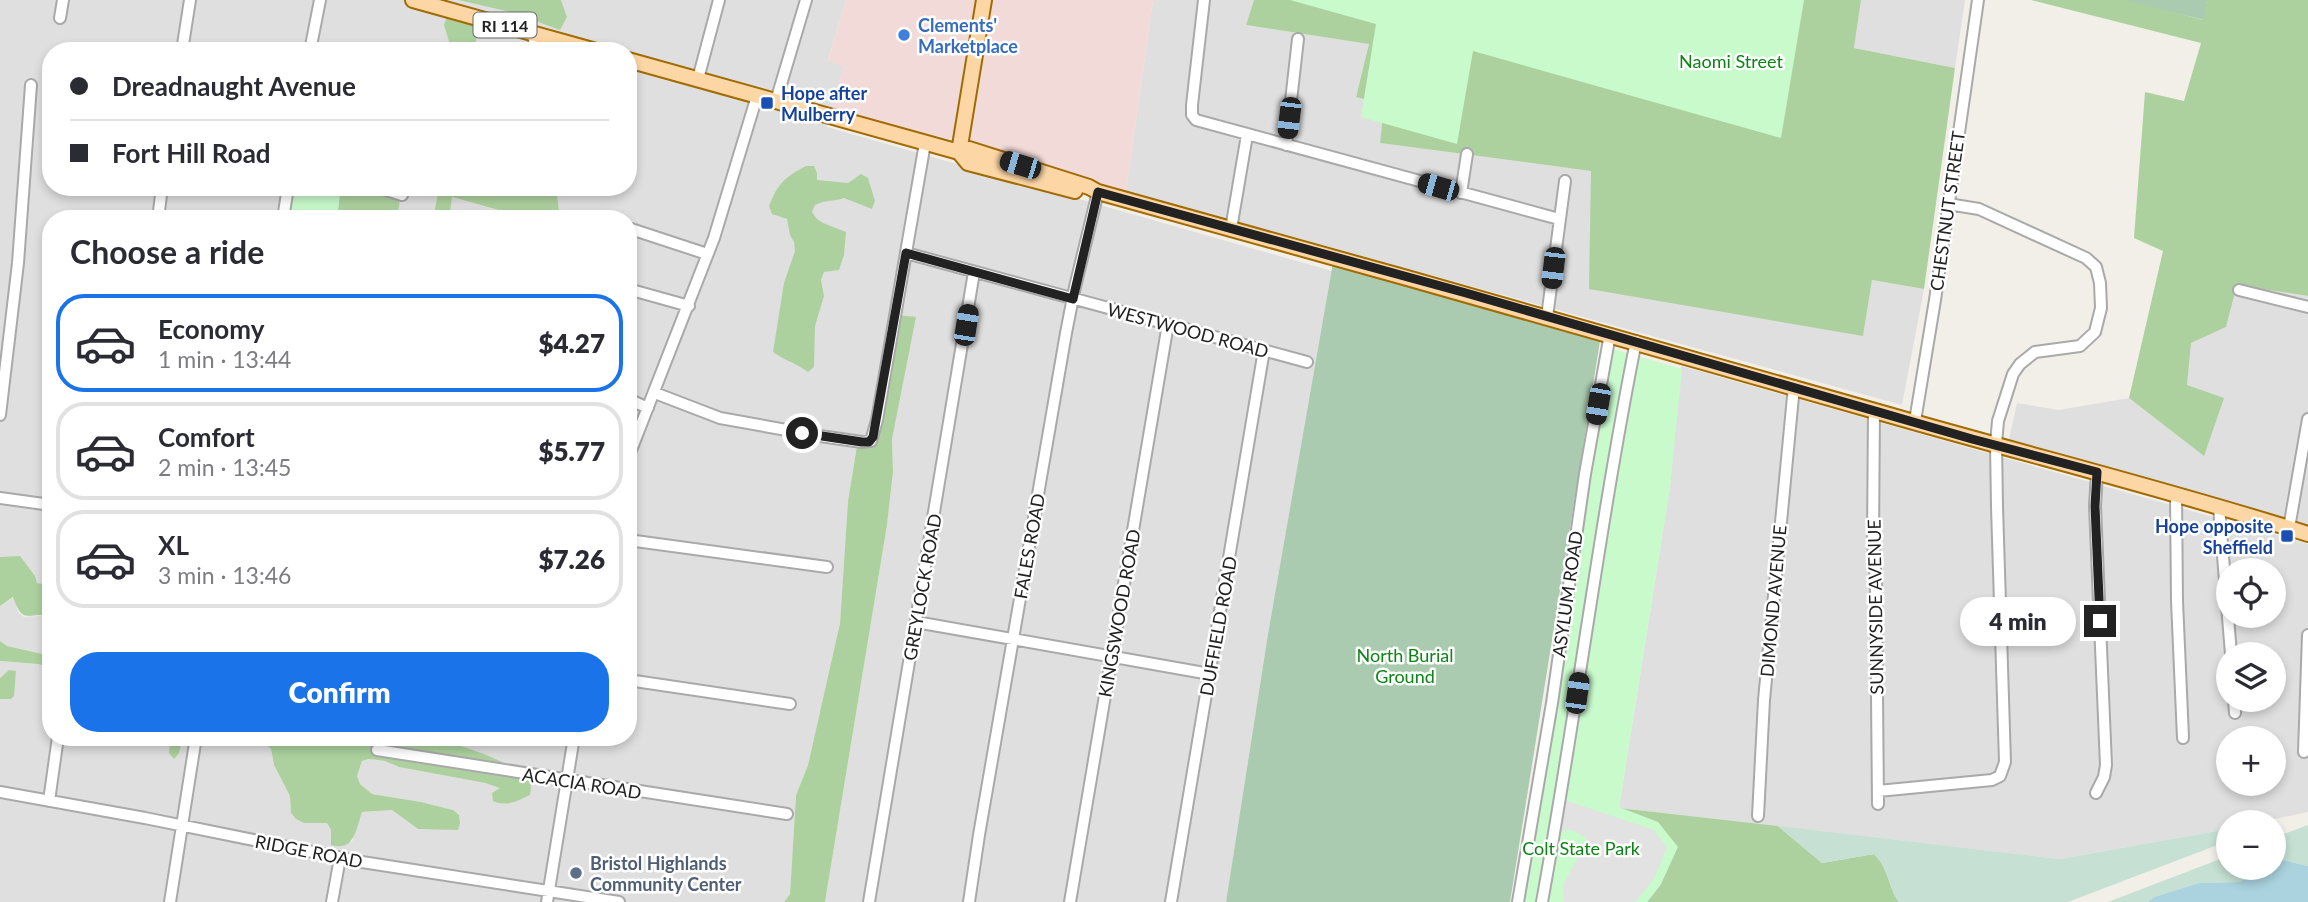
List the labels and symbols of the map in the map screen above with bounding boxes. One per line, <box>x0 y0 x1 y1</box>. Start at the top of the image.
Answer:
road number: RI 114 <box>474 13 536 38</box>
place label: Clements' Marketplace <box>918 14 1018 57</box>
marker: Clements' Marketplace <box>896 27 912 43</box>
park label: Naomi Street <box>1679 50 1783 72</box>
place label: Hope after Mulberry <box>781 82 867 125</box>
marker: Hope after Mulberry <box>759 95 775 111</box>
car <box>1277 96 1302 140</box>
street label: CHESTNUT STREET <box>1925 129 1969 292</box>
car <box>997 149 1044 181</box>
car <box>1415 171 1462 203</box>
car <box>1541 246 1566 290</box>
street label: WESTWOOD ROAD <box>1105 298 1271 362</box>
car <box>953 303 980 347</box>
car <box>1585 381 1612 427</box>
route start <box>786 417 818 449</box>
street label: FALES ROAD <box>1009 492 1049 600</box>
street label: GREYLOCK ROAD <box>898 512 946 662</box>
place label: Hope opposite Sheffield <box>2155 515 2273 558</box>
street label: SUNNYSIDE AVENUE <box>1862 519 1888 695</box>
street label: DIMOND AVENUE <box>1755 524 1791 678</box>
street label: KINGSWOOD ROAD <box>1093 527 1145 699</box>
marker: Hope opposite Sheffield <box>2279 528 2295 544</box>
street label: ASYLUM ROAD <box>1547 529 1587 659</box>
street label: DUFFIELD ROAD <box>1195 554 1241 698</box>
callout: 4 min <box>1960 596 2076 646</box>
route end <box>2084 605 2116 637</box>
park label: North Burial Ground <box>1357 644 1453 687</box>
car <box>1564 671 1591 715</box>
street label: ACACIA ROAD <box>521 763 643 803</box>
street label: RIDGE ROAD <box>253 830 365 872</box>
park label: Colt State Park <box>1522 837 1641 859</box>
place label: Bristol Highlands Community Center <box>590 852 742 895</box>
marker: Bristol Highlands Community Center <box>568 865 584 881</box>

